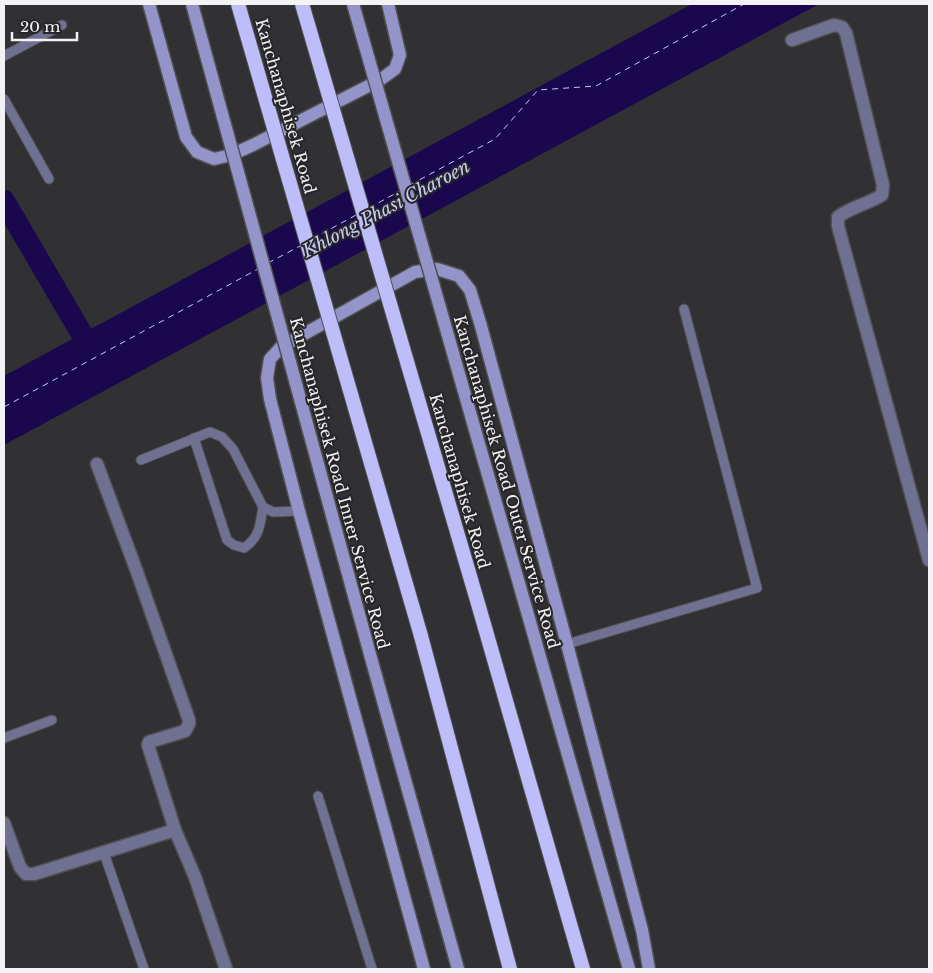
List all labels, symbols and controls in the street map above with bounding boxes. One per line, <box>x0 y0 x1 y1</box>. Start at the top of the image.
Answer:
scale bar <box>12 10 78 42</box>
street label: Kanchanaphisek Road <box>251 16 321 196</box>
text: 20 m <box>20 17 60 36</box>
water label: Khlong Phasi Charoen <box>298 155 474 263</box>
street label: Kanchanaphisek Road Outer Service Road <box>450 313 564 651</box>
street label: Kanchanaphisek Road Inner Service Road <box>286 315 394 651</box>
street label: Kanchanaphisek Road <box>425 391 495 571</box>

